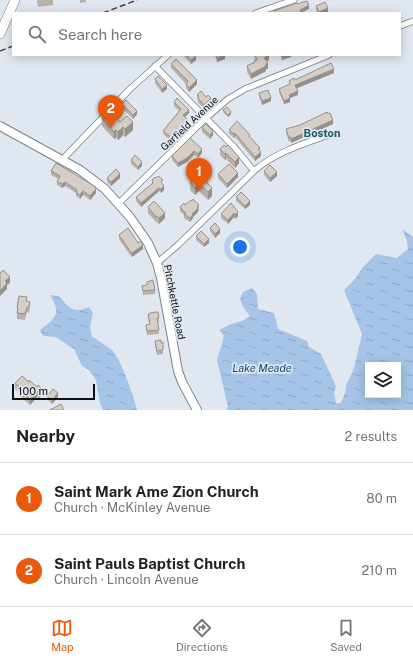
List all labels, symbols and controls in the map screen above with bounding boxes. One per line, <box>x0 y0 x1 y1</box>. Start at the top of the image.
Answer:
search box <box>12 12 401 56</box>
icon: search <box>26 23 48 45</box>
text: Search here <box>58 26 142 43</box>
street label: Garfield Avenue <box>158 93 220 153</box>
pin: 2 <box>98 95 124 128</box>
district label: Boston <box>304 127 340 139</box>
pin: 1 <box>186 158 212 191</box>
your location <box>230 237 250 257</box>
street label: Pitchkettle Road <box>162 263 188 341</box>
water label: Lake Meade <box>232 362 292 374</box>
map controls <box>365 362 401 398</box>
button: layers <box>365 362 401 398</box>
scale bar <box>12 382 95 401</box>
text: 100 m <box>18 385 48 397</box>
text: Nearby <box>16 426 75 446</box>
text: 2 results <box>345 429 397 444</box>
text: Saint Mark Ame Zion Church <box>54 483 259 500</box>
text: 1 <box>26 491 32 506</box>
text: 80 m <box>366 491 397 506</box>
text: Church · McKinley Avenue <box>54 500 210 515</box>
text: Saint Pauls Baptist Church <box>54 555 245 572</box>
text: 2 <box>25 563 33 578</box>
text: 210 m <box>362 563 397 578</box>
text: Church · Lincoln Avenue <box>54 572 199 587</box>
tab: Map <box>51 617 74 653</box>
tab: Directions <box>176 617 228 653</box>
tab: Saved <box>330 617 362 653</box>

